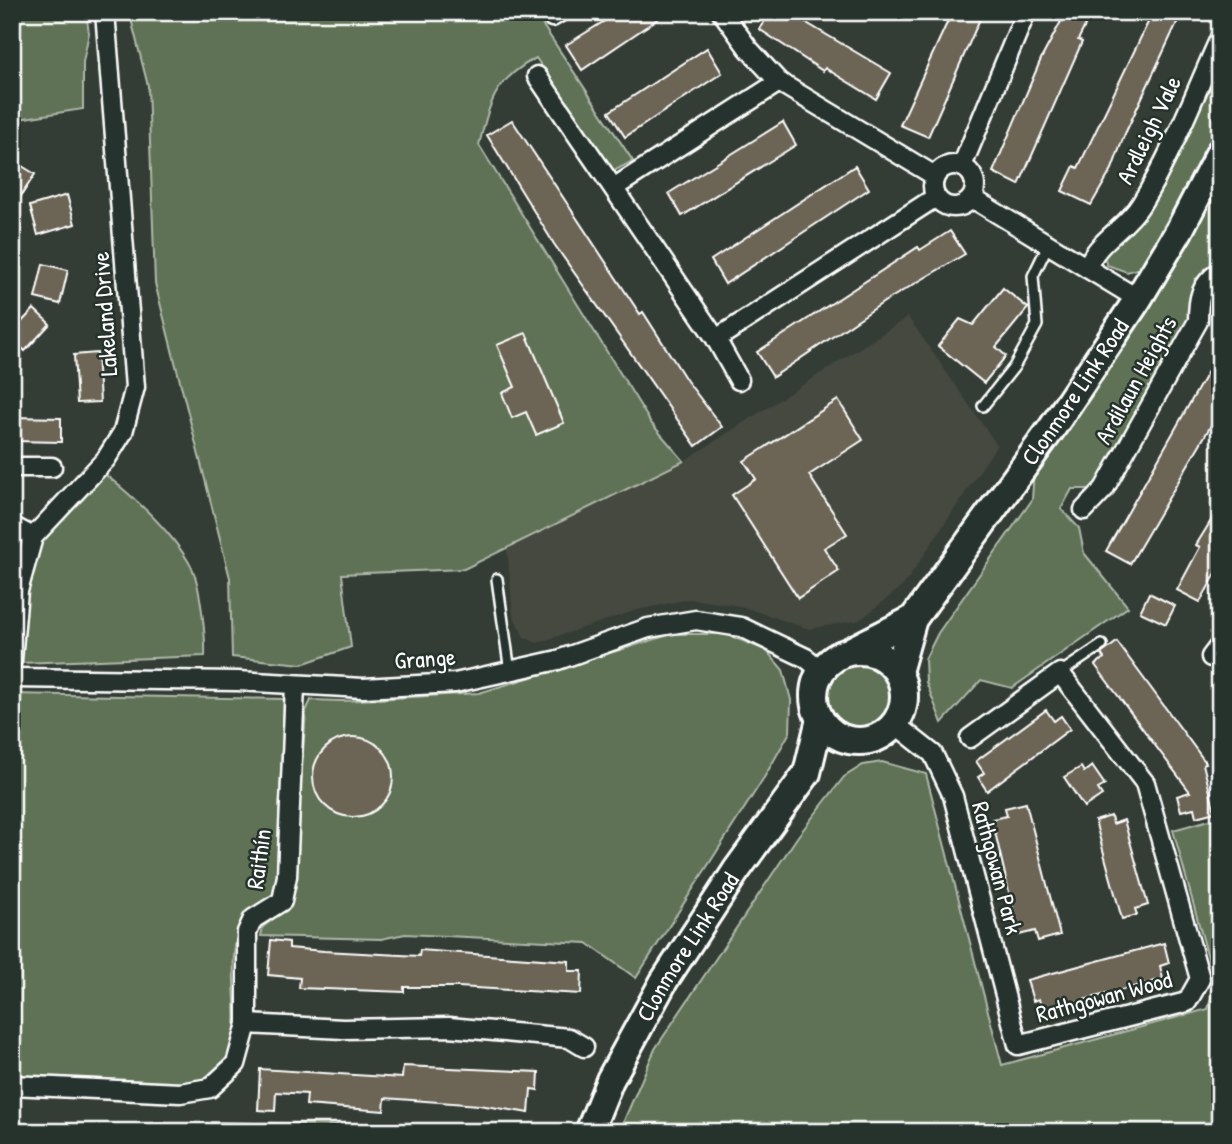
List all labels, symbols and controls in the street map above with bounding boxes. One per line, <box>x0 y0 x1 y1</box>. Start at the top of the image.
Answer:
street label: Ardleigh Vale <box>1108 70 1188 189</box>
street label: Lakeland Drive <box>84 250 124 377</box>
street label: Ardilaun Heights <box>1087 310 1184 449</box>
street label: Clonmore Link Road <box>1013 312 1135 471</box>
street label: Grange <box>393 640 457 676</box>
street label: Rathgowan Park <box>965 798 1031 938</box>
street label: Raithín <box>238 827 278 891</box>
street label: Clonmore Link Road <box>628 866 746 1027</box>
street label: Rathgowan Wood <box>1032 963 1175 1030</box>

